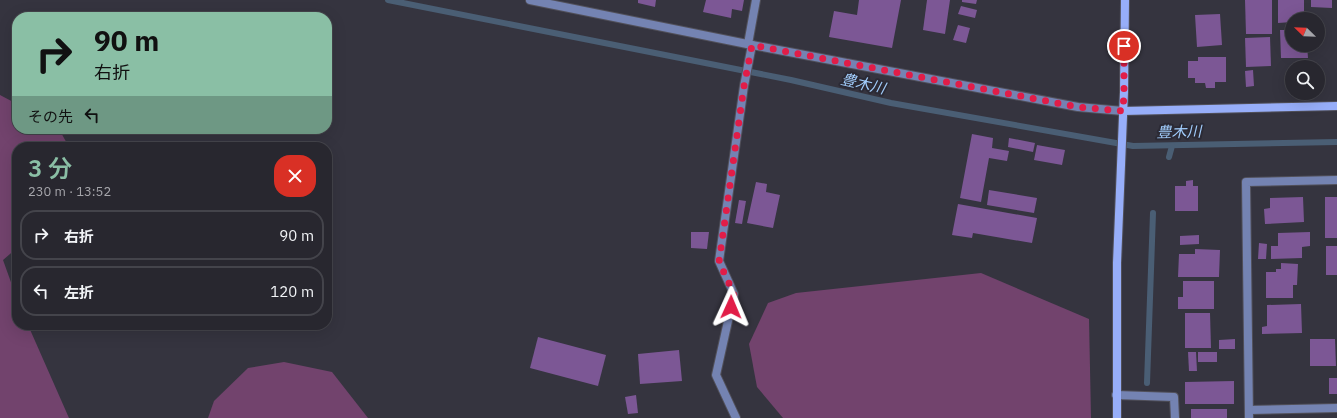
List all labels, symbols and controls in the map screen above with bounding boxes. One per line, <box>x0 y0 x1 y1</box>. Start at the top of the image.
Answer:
north arrow <box>1285 12 1325 52</box>
map controls <box>1285 12 1325 100</box>
text: 90 m <box>94 22 159 59</box>
icon: right <box>28 28 80 80</box>
pin <box>1107 29 1141 63</box>
icon: arrive <box>1113 35 1135 57</box>
button: search <box>1285 60 1325 100</box>
text: 右折 <box>94 61 130 84</box>
water label: 豊木川 <box>839 69 889 98</box>
icon: left <box>81 104 103 126</box>
text: その先 <box>28 107 73 126</box>
water label: 豊木川 <box>1156 122 1204 141</box>
text: 3 分 <box>28 152 72 184</box>
button: close <box>274 155 316 197</box>
text: 230 m · 13:52 <box>28 183 111 200</box>
icon: right <box>30 224 52 246</box>
text: 90 m <box>279 226 314 245</box>
text: 右折 <box>64 227 94 246</box>
icon: left <box>30 280 52 302</box>
text: 120 m <box>270 282 314 301</box>
text: 左折 <box>64 283 94 302</box>
position arrow <box>710 286 752 328</box>

